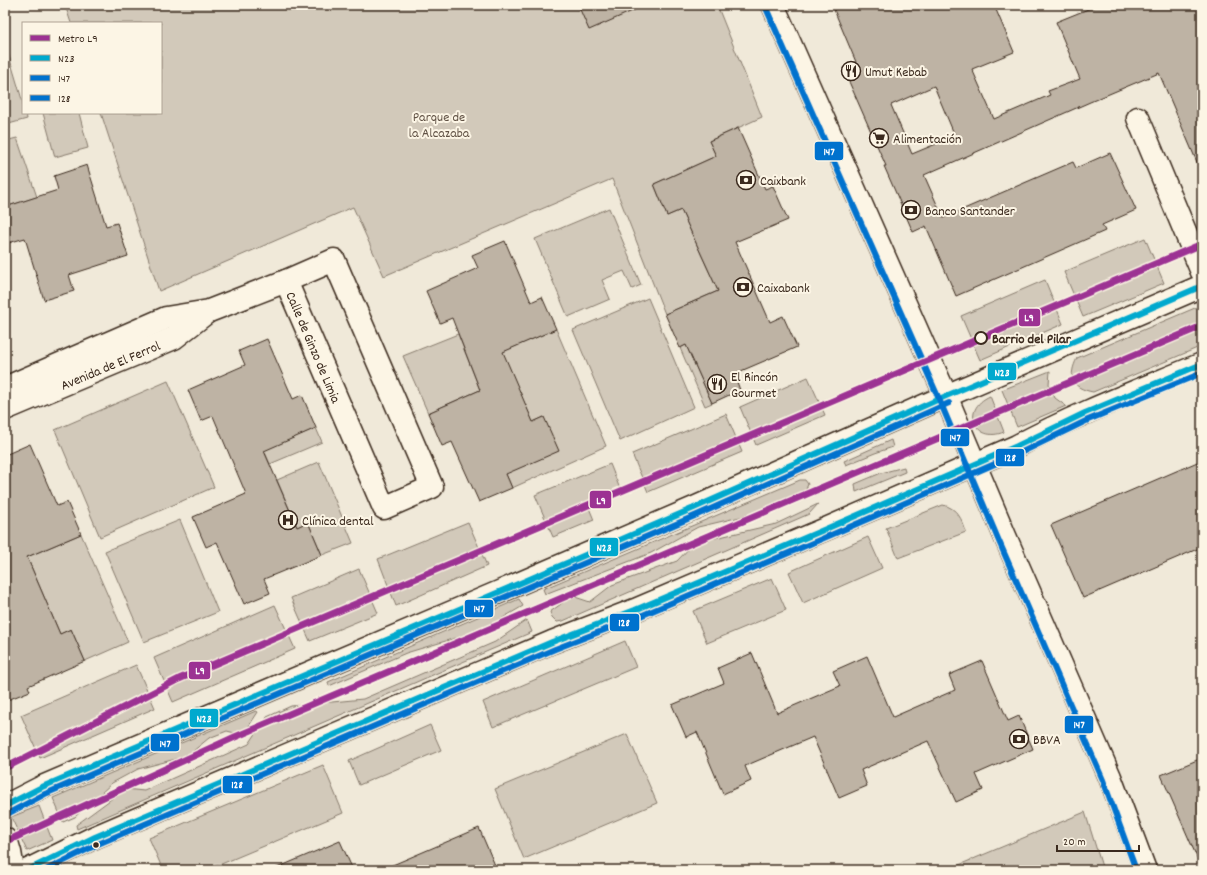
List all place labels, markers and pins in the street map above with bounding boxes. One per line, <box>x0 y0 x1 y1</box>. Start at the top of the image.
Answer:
restaurant icon: Umut Kebab <box>840 60 862 82</box>
place label: Umut Kebab <box>865 63 927 83</box>
supermarket icon: Alimentación <box>868 127 890 149</box>
place label: Alimentación <box>893 130 961 150</box>
bank icon: Caixbank <box>735 169 757 191</box>
place label: Caixbank <box>760 172 806 192</box>
bank icon: Banco Santander <box>900 199 922 221</box>
place label: Banco Santander <box>925 202 1016 222</box>
bank icon: Caixabank <box>732 276 754 298</box>
place label: Caixabank <box>757 279 810 299</box>
place label: Barrio del Pilar <box>992 330 1072 350</box>
marker: Barrio del Pilar <box>974 331 988 345</box>
place label: El Rincón Gourmet <box>731 368 778 404</box>
restaurant icon: El Rincón Gourmet <box>706 373 728 395</box>
hospital icon: Clínica dental <box>277 509 299 531</box>
place label: Clínica dental <box>302 512 374 532</box>
bank icon: BBVA <box>1008 728 1030 750</box>
place label: BBVA <box>1033 731 1061 751</box>
unlabelled marker <box>91 840 101 850</box>

